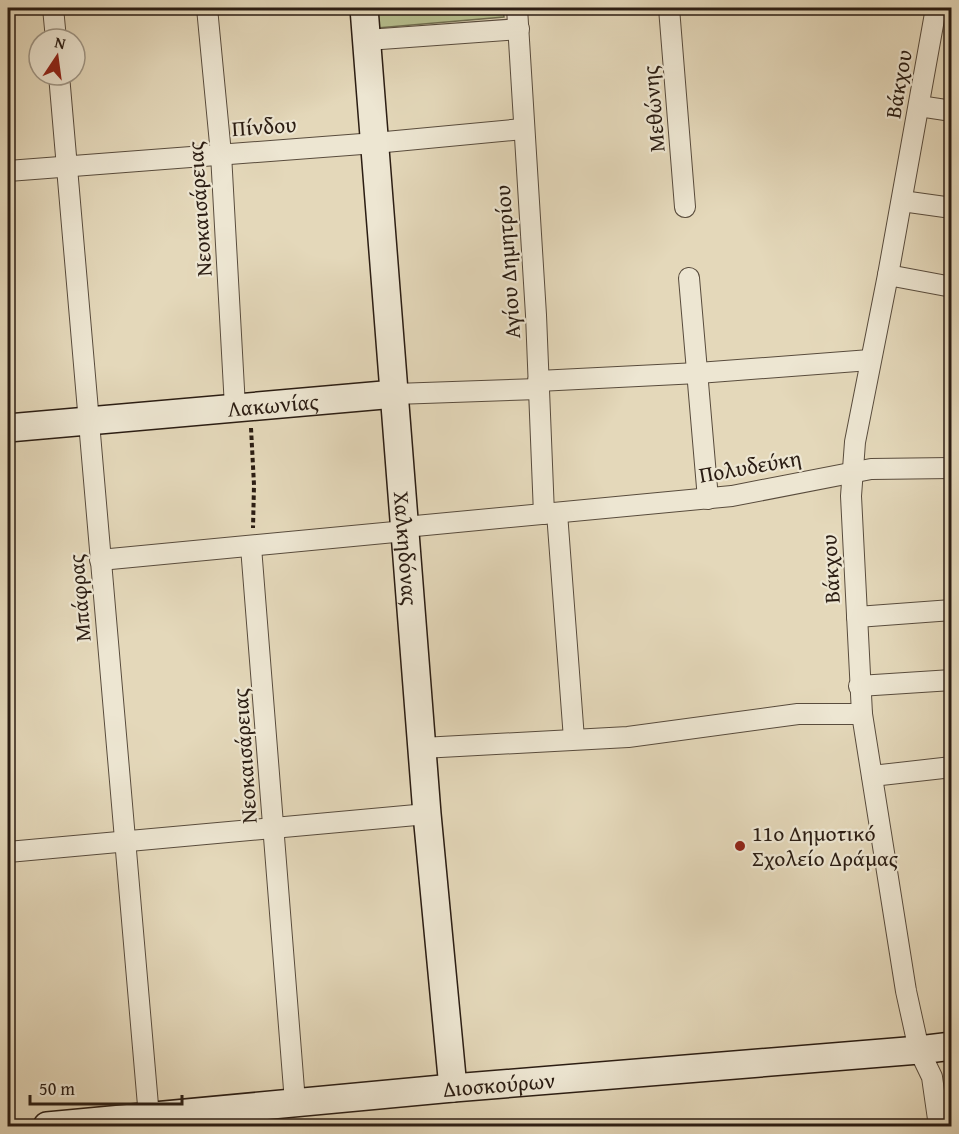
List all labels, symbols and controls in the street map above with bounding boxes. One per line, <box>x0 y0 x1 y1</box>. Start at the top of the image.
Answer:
north arrow <box>27 27 87 87</box>
text: N <box>52 29 69 55</box>
street label: Βάκχου <box>876 47 920 121</box>
street label: Μεθώνης <box>633 64 673 154</box>
street label: Πίνδου <box>231 108 297 144</box>
street label: Νεοκαισάρειας <box>178 140 220 278</box>
street label: Αγίου Δημητρίου <box>486 184 528 340</box>
street label: Λακωνίας <box>226 385 321 425</box>
street label: Πολυδεύκη <box>696 441 804 491</box>
street label: Χαλκηδόνας <box>386 490 427 607</box>
street label: Βάκχου <box>812 534 848 604</box>
street label: Μπάφρας <box>59 552 99 643</box>
street label: Νεοκαισάρειας <box>223 687 265 825</box>
place label: 11ο Δημοτικό Σχολείο Δράμας <box>752 817 899 874</box>
marker: 11ο Δημοτικό Σχολείο Δράμας <box>733 839 747 853</box>
street label: Διοσκούρων <box>441 1064 557 1105</box>
scale bar <box>30 1068 182 1106</box>
text: 50 m <box>39 1075 75 1102</box>

